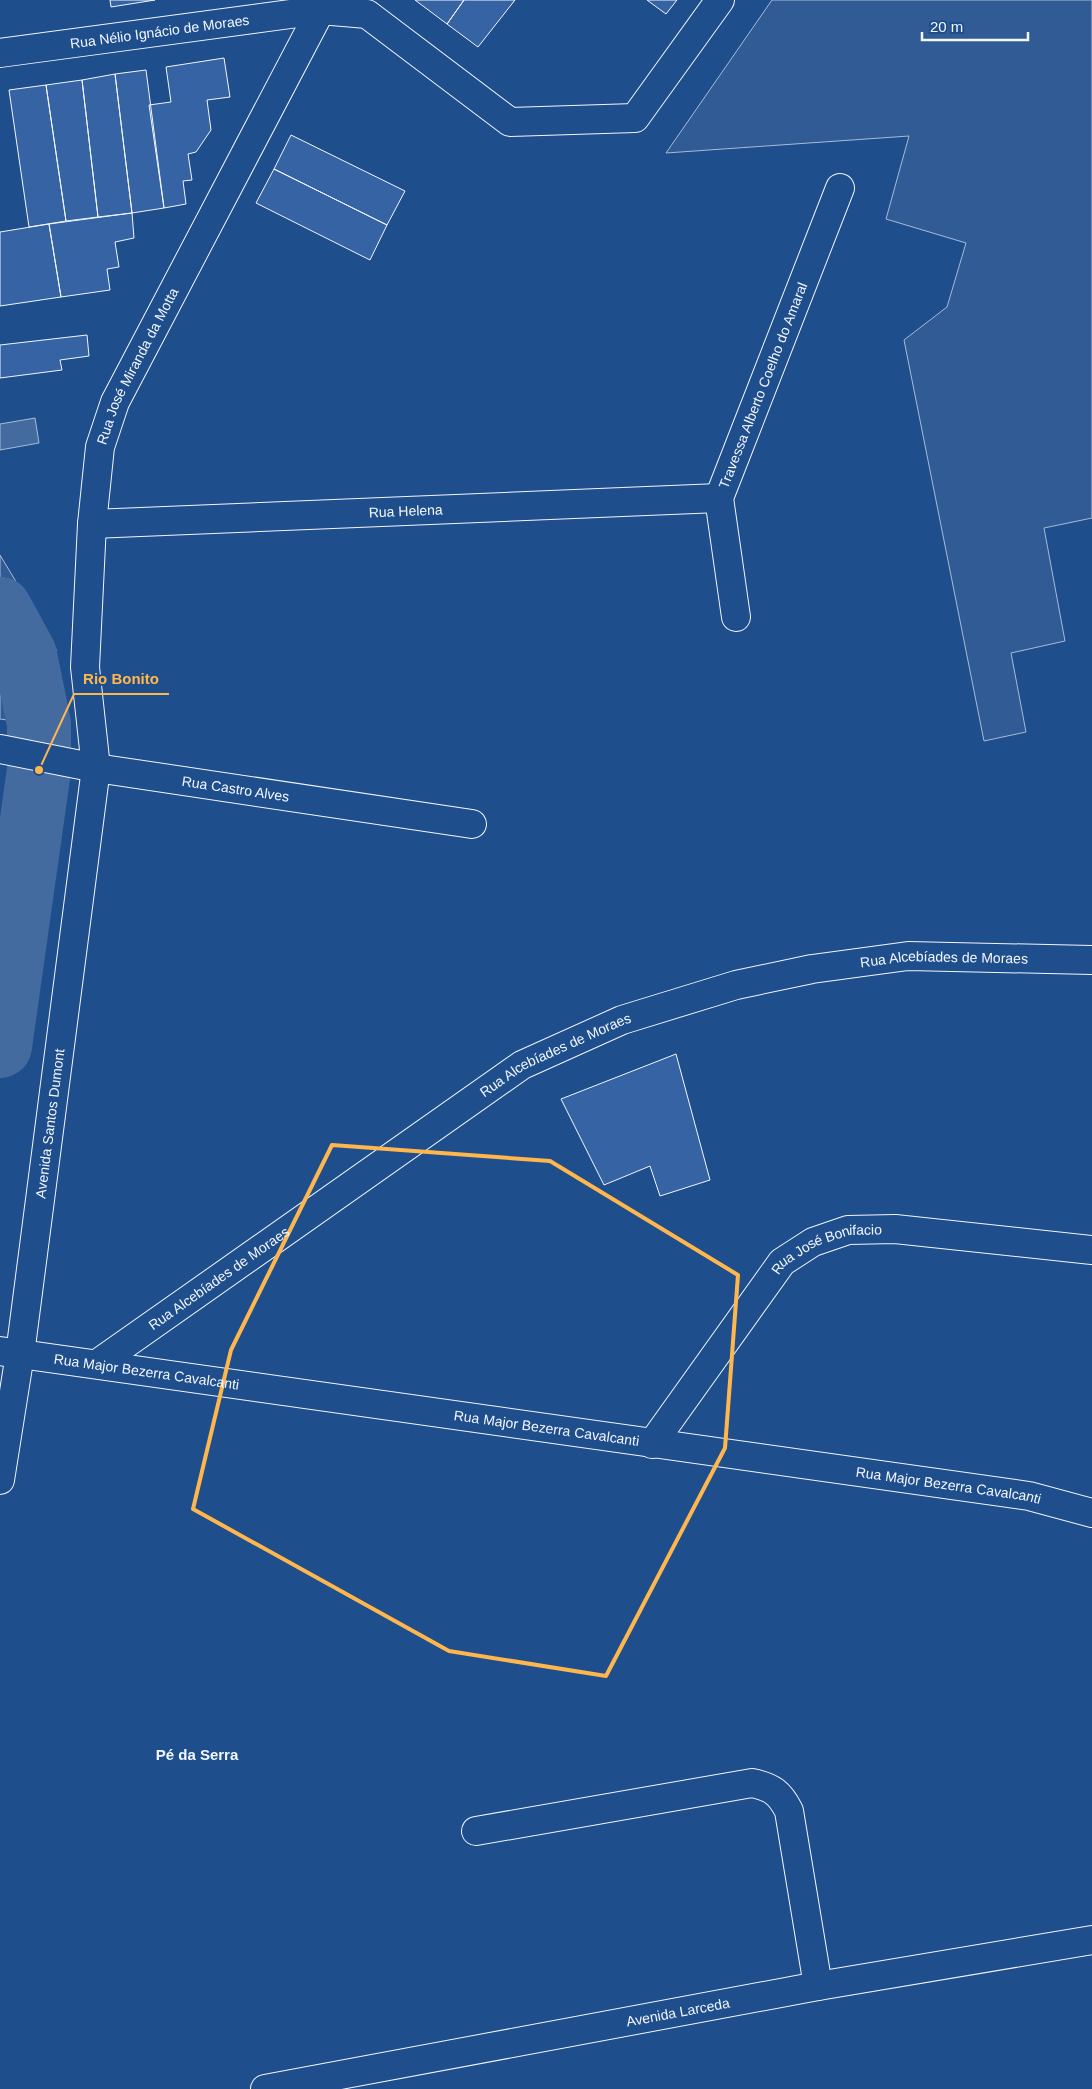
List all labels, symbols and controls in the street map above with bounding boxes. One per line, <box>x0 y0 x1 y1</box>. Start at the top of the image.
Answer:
scale bar <box>922 10 1028 42</box>
street label: Rua Nélio Ignácio de Moraes <box>69 12 250 52</box>
text: 20 m <box>930 18 963 35</box>
street label: Travessa Alberto Coelho do Amaral <box>715 280 810 491</box>
street label: Rua José Miranda da Motta <box>93 285 182 446</box>
street label: Rua Helena <box>368 501 443 521</box>
callout: Rio Bonito <box>74 664 169 694</box>
text: Rio Bonito <box>83 670 159 687</box>
street label: Rua Castro Alves <box>181 773 290 805</box>
street label: Rua Alcebíades de Moraes <box>859 948 1028 970</box>
street label: Rua Alcebíades de Moraes <box>477 1010 633 1100</box>
street label: Avenida Santos Dumont <box>32 1048 68 1199</box>
street label: Rua José Bonifacio <box>768 1221 882 1277</box>
street label: Rua Alcebíades de Moraes <box>145 1223 292 1333</box>
street label: Rua Major Bezerra Cavalcanti <box>53 1351 240 1393</box>
street label: Rua Major Bezerra Cavalcanti <box>453 1407 640 1449</box>
street label: Rua Major Bezerra Cavalcanti <box>855 1464 1043 1507</box>
district label: Pé da Serra <box>156 1746 239 1763</box>
street label: Avenida Larceda <box>625 1995 731 2030</box>

